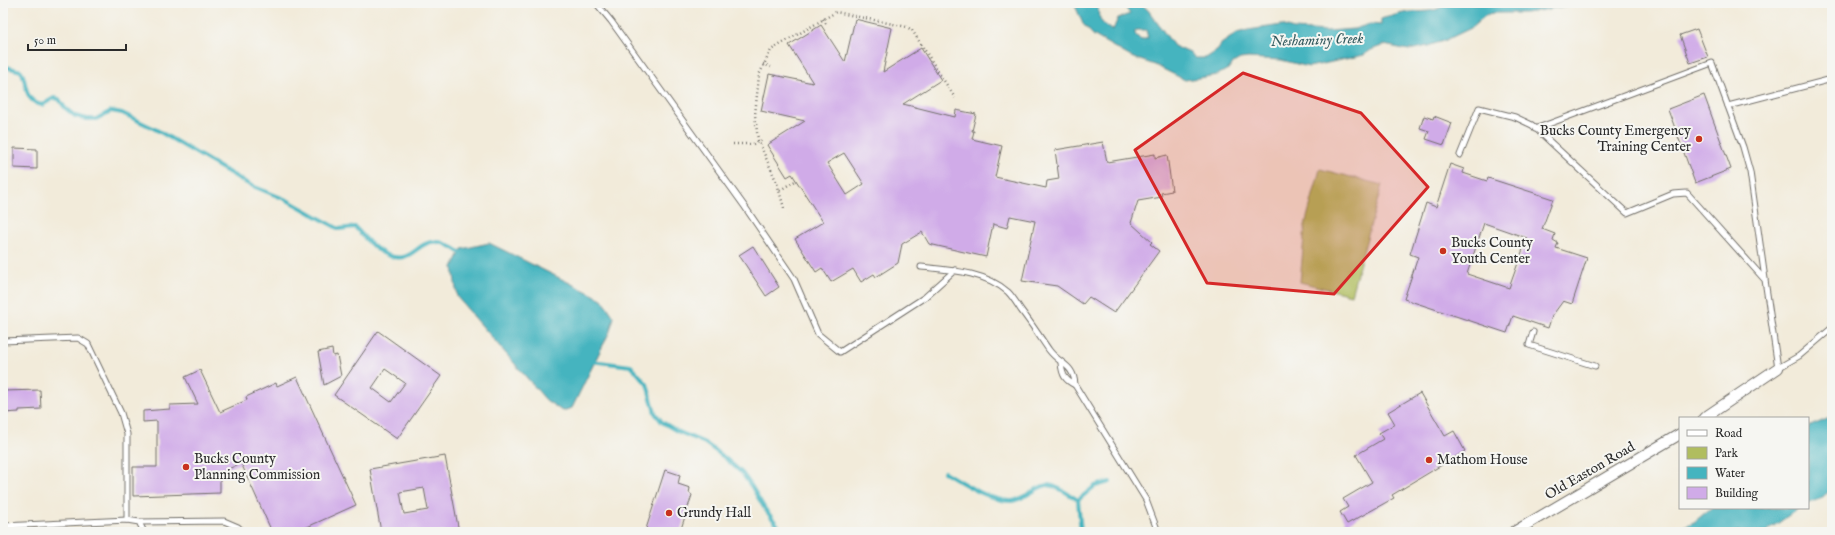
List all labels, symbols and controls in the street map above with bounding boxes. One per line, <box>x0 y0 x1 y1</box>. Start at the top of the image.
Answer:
scale bar <box>28 26 126 52</box>
water label: Neshaminy Creek <box>1270 29 1364 51</box>
text: 50 m <box>34 33 56 48</box>
place label: Bucks County Emergency Training Center <box>1540 122 1691 156</box>
marker: Bucks County Emergency Training Center <box>1694 134 1704 144</box>
place label: Bucks County Youth Center <box>1451 234 1533 268</box>
marker: Bucks County Youth Center <box>1438 246 1448 256</box>
legend <box>1679 417 1809 509</box>
text: Road <box>1715 426 1743 441</box>
street label: Old Easton Road <box>1542 438 1639 504</box>
text: Park <box>1715 446 1738 461</box>
place label: Bucks County Planning Commission <box>194 450 321 484</box>
place label: Mathom House <box>1437 451 1528 469</box>
marker: Mathom House <box>1424 455 1434 465</box>
marker: Bucks County Planning Commission <box>181 462 191 472</box>
text: Water <box>1715 466 1746 481</box>
text: Building <box>1715 486 1759 501</box>
place label: Grundy Hall <box>677 504 751 522</box>
marker: Grundy Hall <box>664 508 674 518</box>

